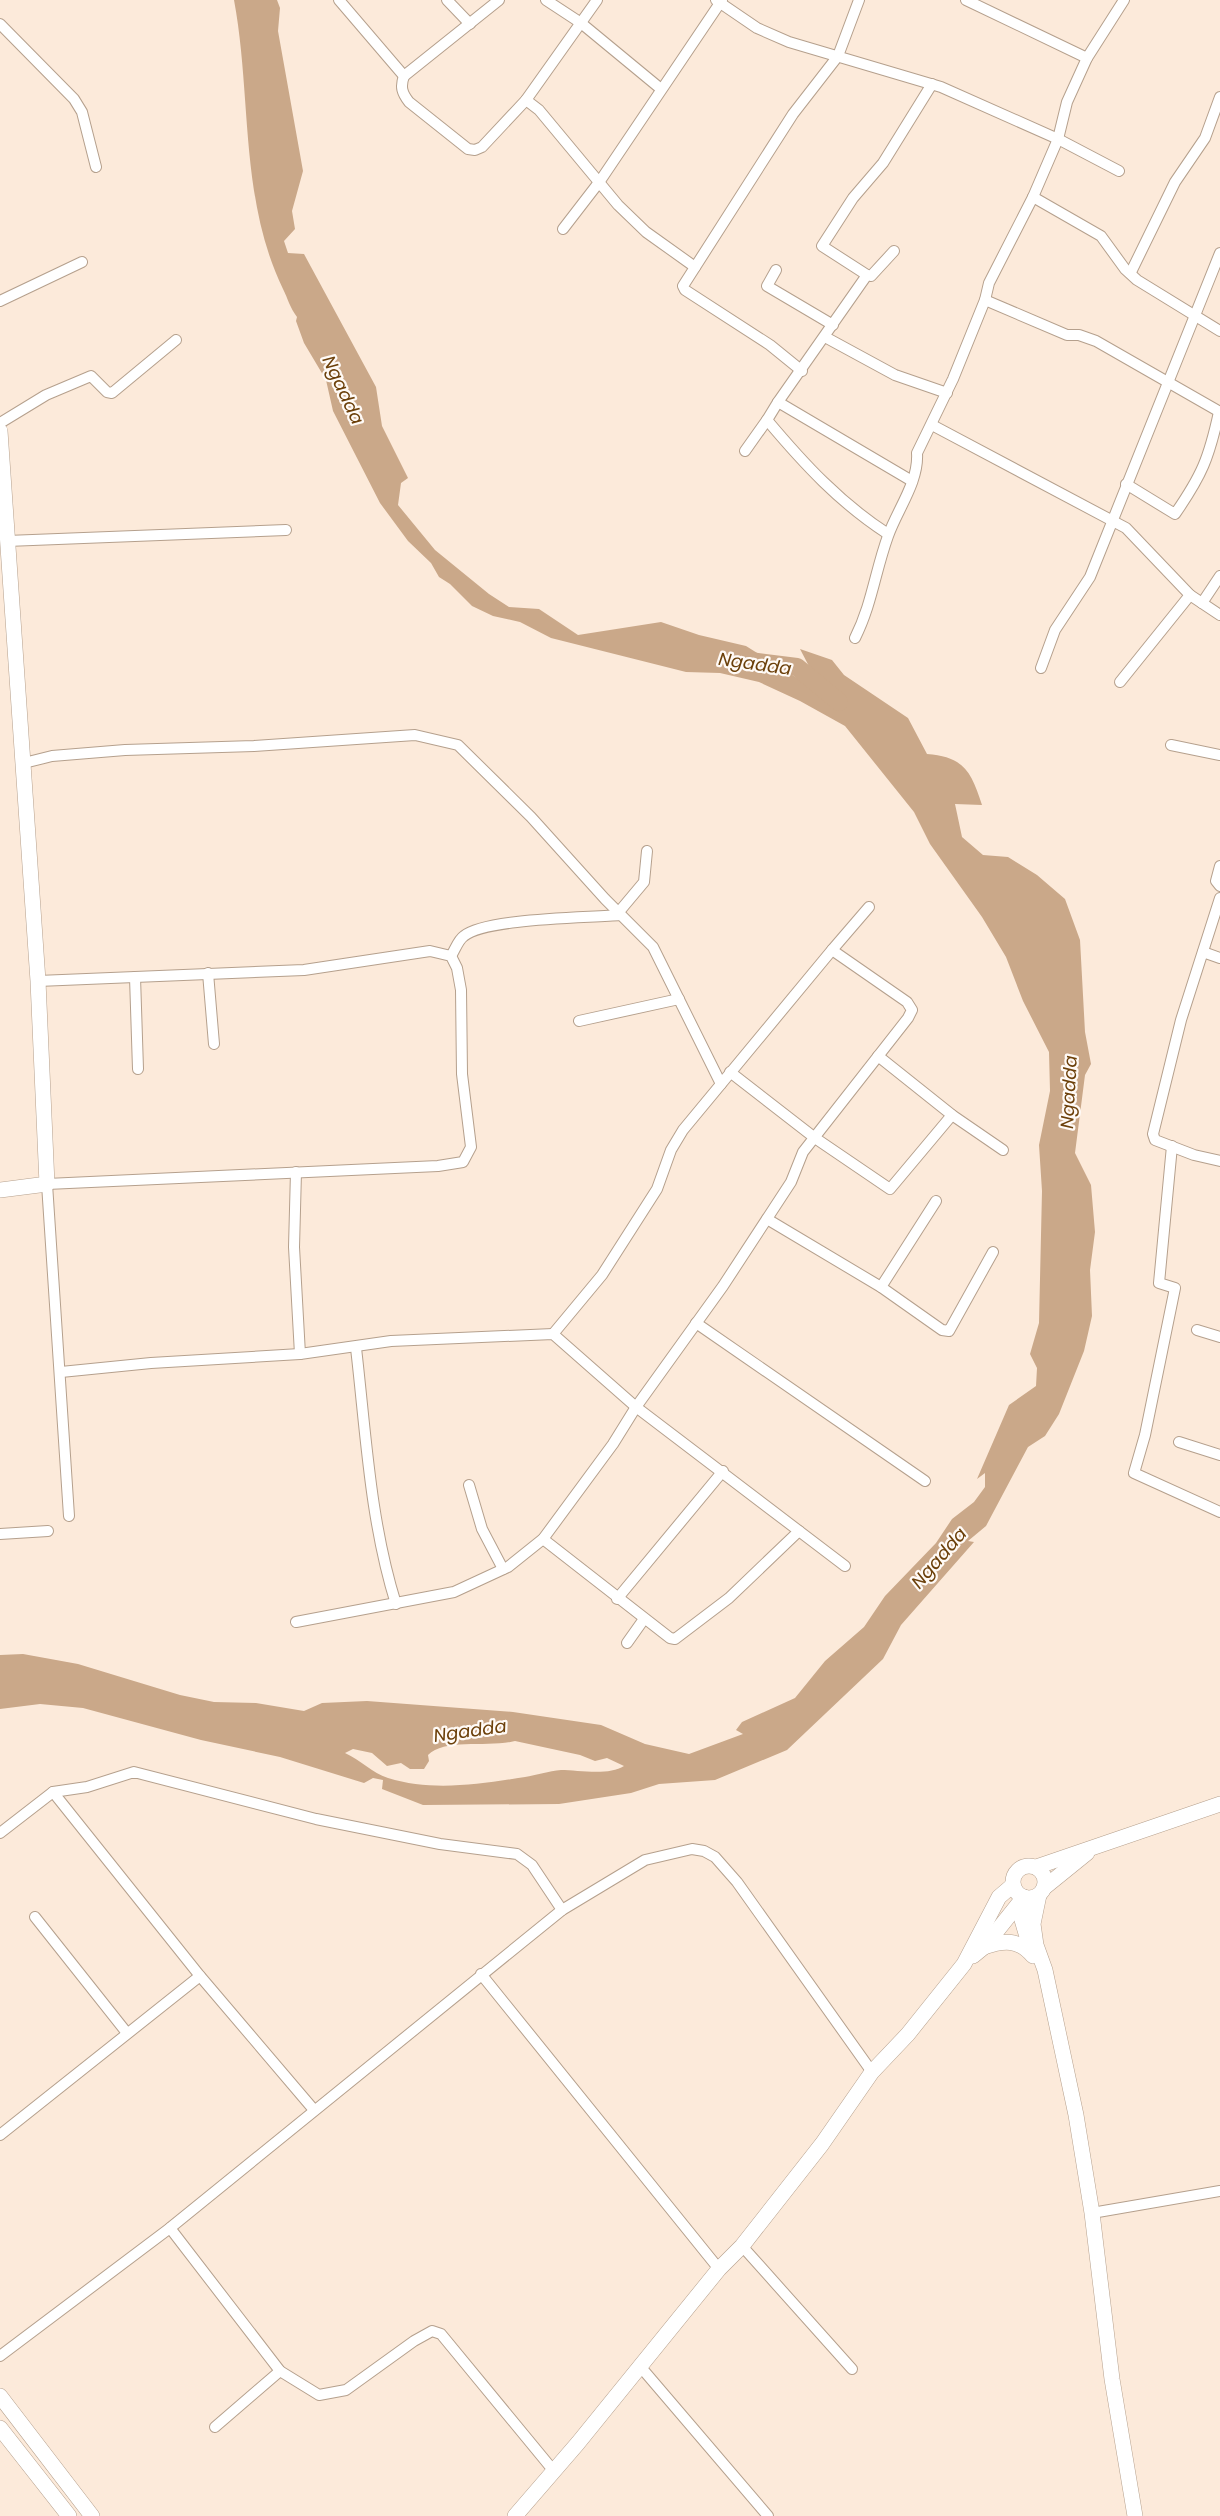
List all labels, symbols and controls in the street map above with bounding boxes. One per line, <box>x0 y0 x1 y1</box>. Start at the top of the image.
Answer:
water label: Ngadda <box>317 351 370 428</box>
water label: Ngadda <box>717 646 793 681</box>
water label: Ngadda <box>1054 1055 1083 1129</box>
water label: Ngadda <box>905 1522 972 1594</box>
water label: Ngadda <box>432 1713 508 1748</box>

